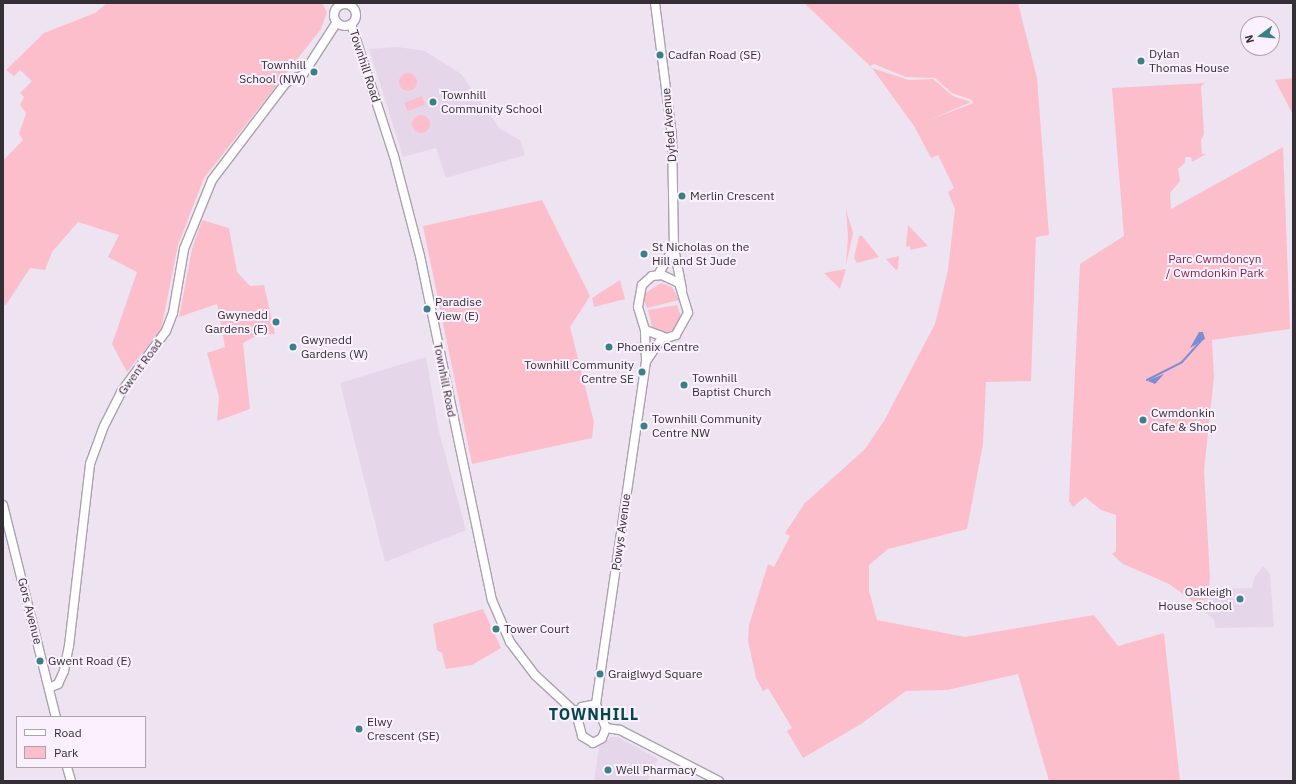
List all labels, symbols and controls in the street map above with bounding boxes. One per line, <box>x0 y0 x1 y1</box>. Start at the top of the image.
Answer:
north arrow <box>1240 16 1280 56</box>
street label: Townhill Road <box>346 28 384 104</box>
text: N <box>1242 33 1257 45</box>
place label: Dylan Thomas House <box>1149 47 1229 75</box>
place label: Cadfan Road (SE) <box>668 48 761 62</box>
marker: Cadfan Road (SE) <box>655 50 665 60</box>
marker: Dylan Thomas House <box>1136 56 1146 66</box>
place label: Townhill School (NW) <box>239 58 306 86</box>
marker: Townhill School (NW) <box>309 67 319 77</box>
street label: Dyfed Avenue <box>659 87 679 163</box>
place label: Townhill Community School <box>441 88 542 116</box>
marker: Townhill Community School <box>428 97 438 107</box>
place label: Merlin Crescent <box>690 189 774 203</box>
marker: Merlin Crescent <box>677 191 687 201</box>
place label: St Nicholas on the Hill and St Jude <box>652 240 749 268</box>
marker: St Nicholas on the Hill and St Jude <box>639 249 649 259</box>
park label: Parc Cwmdoncyn / Cwmdonkin Park <box>1166 252 1264 280</box>
place label: Paradise View (E) <box>435 295 482 323</box>
marker: Paradise View (E) <box>422 304 432 314</box>
place label: Gwynedd Gardens (E) <box>205 308 268 336</box>
marker: Gwynedd Gardens (E) <box>271 317 281 327</box>
place label: Gwynedd Gardens (W) <box>301 333 368 361</box>
street label: Gwent Road <box>115 336 165 398</box>
place label: Phoenix Centre <box>617 340 699 354</box>
marker: Gwynedd Gardens (W) <box>288 342 298 352</box>
street label: Townhill Road <box>431 342 459 418</box>
marker: Phoenix Centre <box>604 342 614 352</box>
place label: Townhill Community Centre SE <box>524 358 634 386</box>
marker: Townhill Community Centre SE <box>637 367 647 377</box>
place label: Townhill Baptist Church <box>692 371 771 399</box>
marker: Townhill Baptist Church <box>679 380 689 390</box>
place label: Cwmdonkin Cafe & Shop <box>1151 406 1217 434</box>
place label: Townhill Community Centre NW <box>652 412 762 440</box>
marker: Cwmdonkin Cafe & Shop <box>1138 415 1148 425</box>
marker: Townhill Community Centre NW <box>639 421 649 431</box>
street label: Powys Avenue <box>608 493 634 571</box>
street label: Gors Avenue <box>15 576 45 646</box>
place label: Oakleigh House School <box>1158 585 1232 613</box>
marker: Oakleigh House School <box>1235 594 1245 604</box>
place label: Tower Court <box>504 622 569 636</box>
marker: Tower Court <box>491 624 501 634</box>
place label: Gwent Road (E) <box>48 654 131 668</box>
marker: Gwent Road (E) <box>35 656 45 666</box>
place label: Graiglwyd Square <box>608 667 703 681</box>
marker: Graiglwyd Square <box>595 669 605 679</box>
district label: TOWNHILL <box>549 704 639 724</box>
place label: Elwy Crescent (SE) <box>367 715 440 743</box>
legend <box>16 716 146 768</box>
marker: Elwy Crescent (SE) <box>354 724 364 734</box>
text: Road <box>54 725 82 740</box>
text: Park <box>54 745 78 760</box>
place label: Well Pharmacy <box>616 763 696 777</box>
marker: Well Pharmacy <box>603 765 613 775</box>

